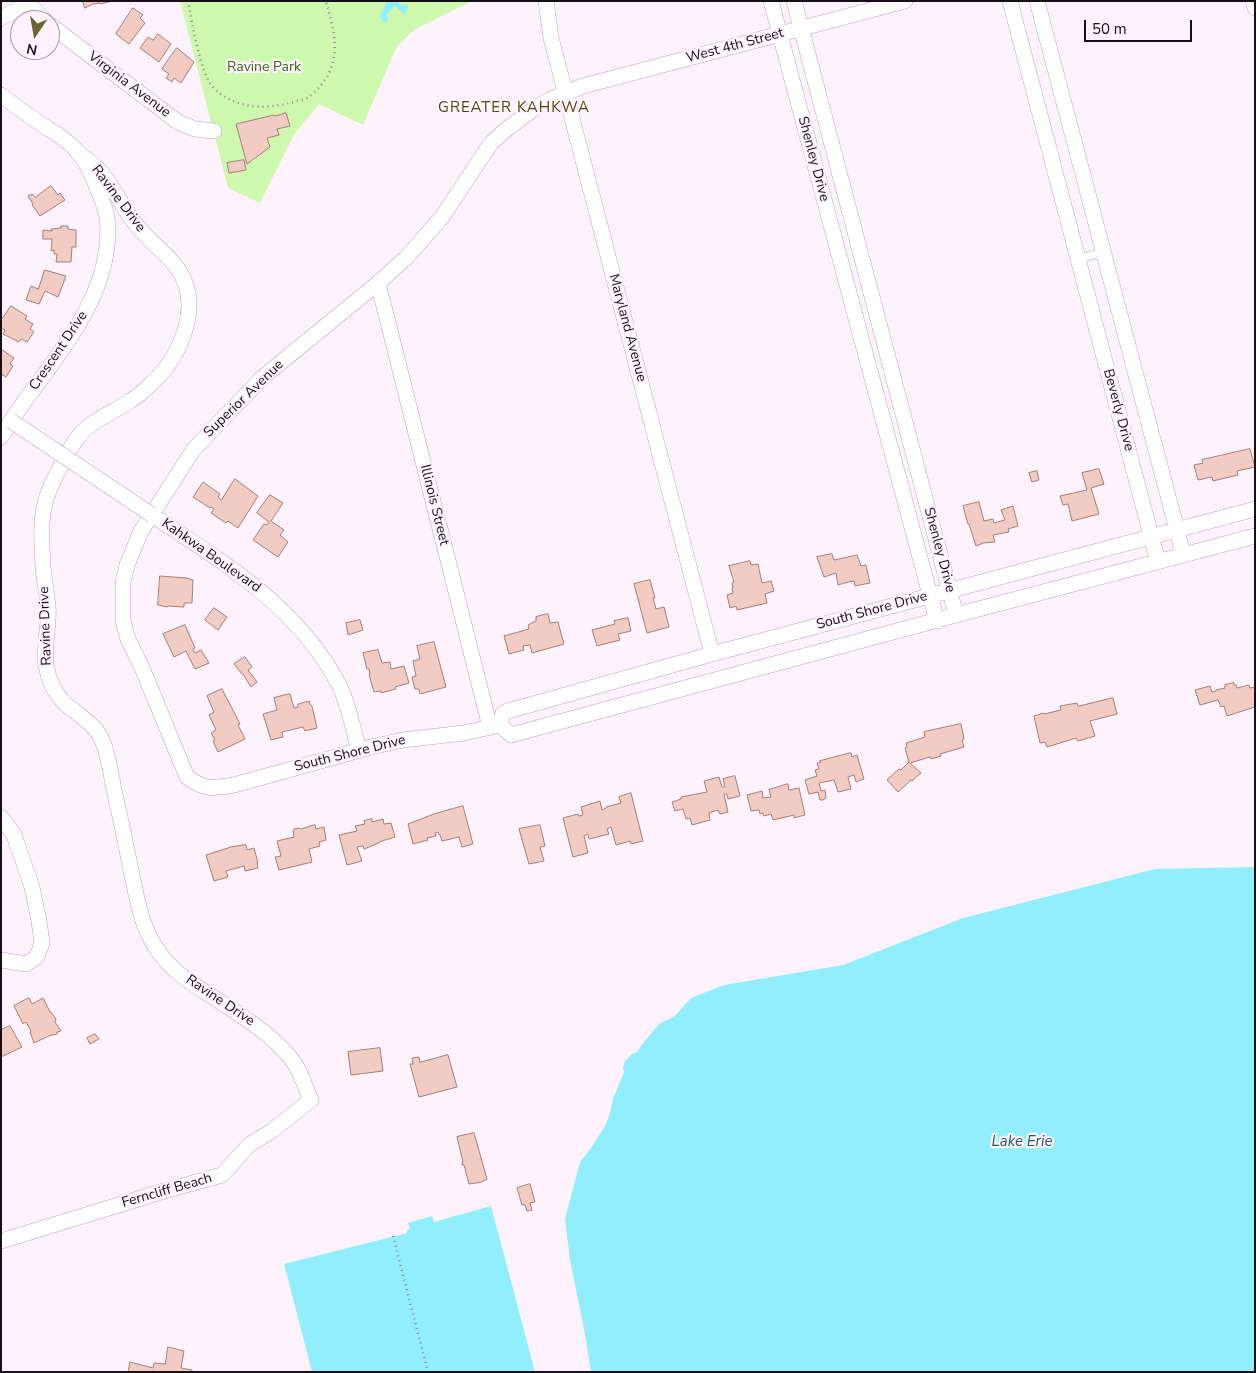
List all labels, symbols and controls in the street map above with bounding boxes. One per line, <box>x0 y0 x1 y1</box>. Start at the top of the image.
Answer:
north arrow <box>10 10 60 60</box>
scale bar <box>1086 10 1194 42</box>
text: 50 m <box>1092 19 1127 39</box>
street label: West 4th Street <box>684 25 786 67</box>
text: N <box>25 39 39 60</box>
street label: Virginia Avenue <box>84 48 174 122</box>
park label: Ravine Park <box>227 60 301 76</box>
district label: GREATER KAHKWA <box>436 99 592 117</box>
street label: Shenley Drive <box>794 115 832 203</box>
street label: Ravine Drive <box>87 162 149 236</box>
street label: Maryland Avenue <box>605 272 649 384</box>
street label: Crescent Drive <box>26 308 92 394</box>
street label: Superior Avenue <box>201 357 287 441</box>
street label: Beverly Drive <box>1099 367 1137 453</box>
street label: Illinois Street <box>416 463 452 547</box>
street label: Shenley Drive <box>920 506 958 594</box>
street label: Kahkwa Boulevard <box>158 515 264 597</box>
street label: Ravine Drive <box>36 586 56 666</box>
street label: South Shore Drive <box>815 588 929 634</box>
street label: South Shore Drive <box>293 732 407 776</box>
street label: Ravine Drive <box>182 972 258 1030</box>
water label: Lake Erie <box>992 1133 1052 1151</box>
street label: Ferncliff Beach <box>120 1170 214 1212</box>

